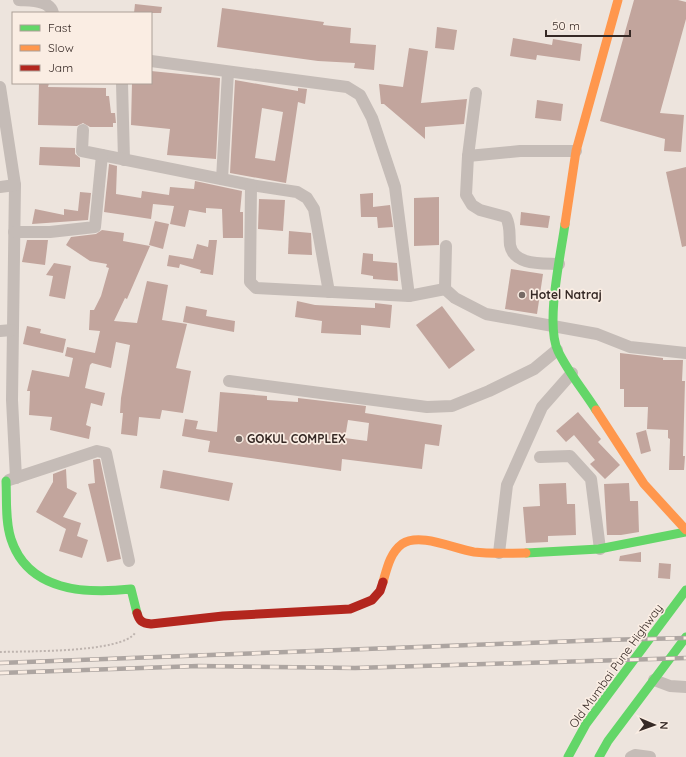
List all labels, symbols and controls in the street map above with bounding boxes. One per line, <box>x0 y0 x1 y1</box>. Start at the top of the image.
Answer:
legend <box>12 12 152 84</box>
scale bar <box>546 12 630 38</box>
text: 50 m <box>552 18 580 33</box>
text: Fast <box>48 20 72 35</box>
text: Slow <box>48 40 74 55</box>
text: Jam <box>48 60 73 75</box>
place label: Hotel Natraj <box>530 287 602 302</box>
marker: Hotel Natraj <box>517 290 527 300</box>
place label: GOKUL COMPLEX <box>247 431 346 446</box>
marker: GOKUL COMPLEX <box>234 434 244 444</box>
street label: Old Mumbai Pune Highway <box>565 601 666 731</box>
north arrow <box>634 705 674 745</box>
text: N <box>657 721 671 730</box>

